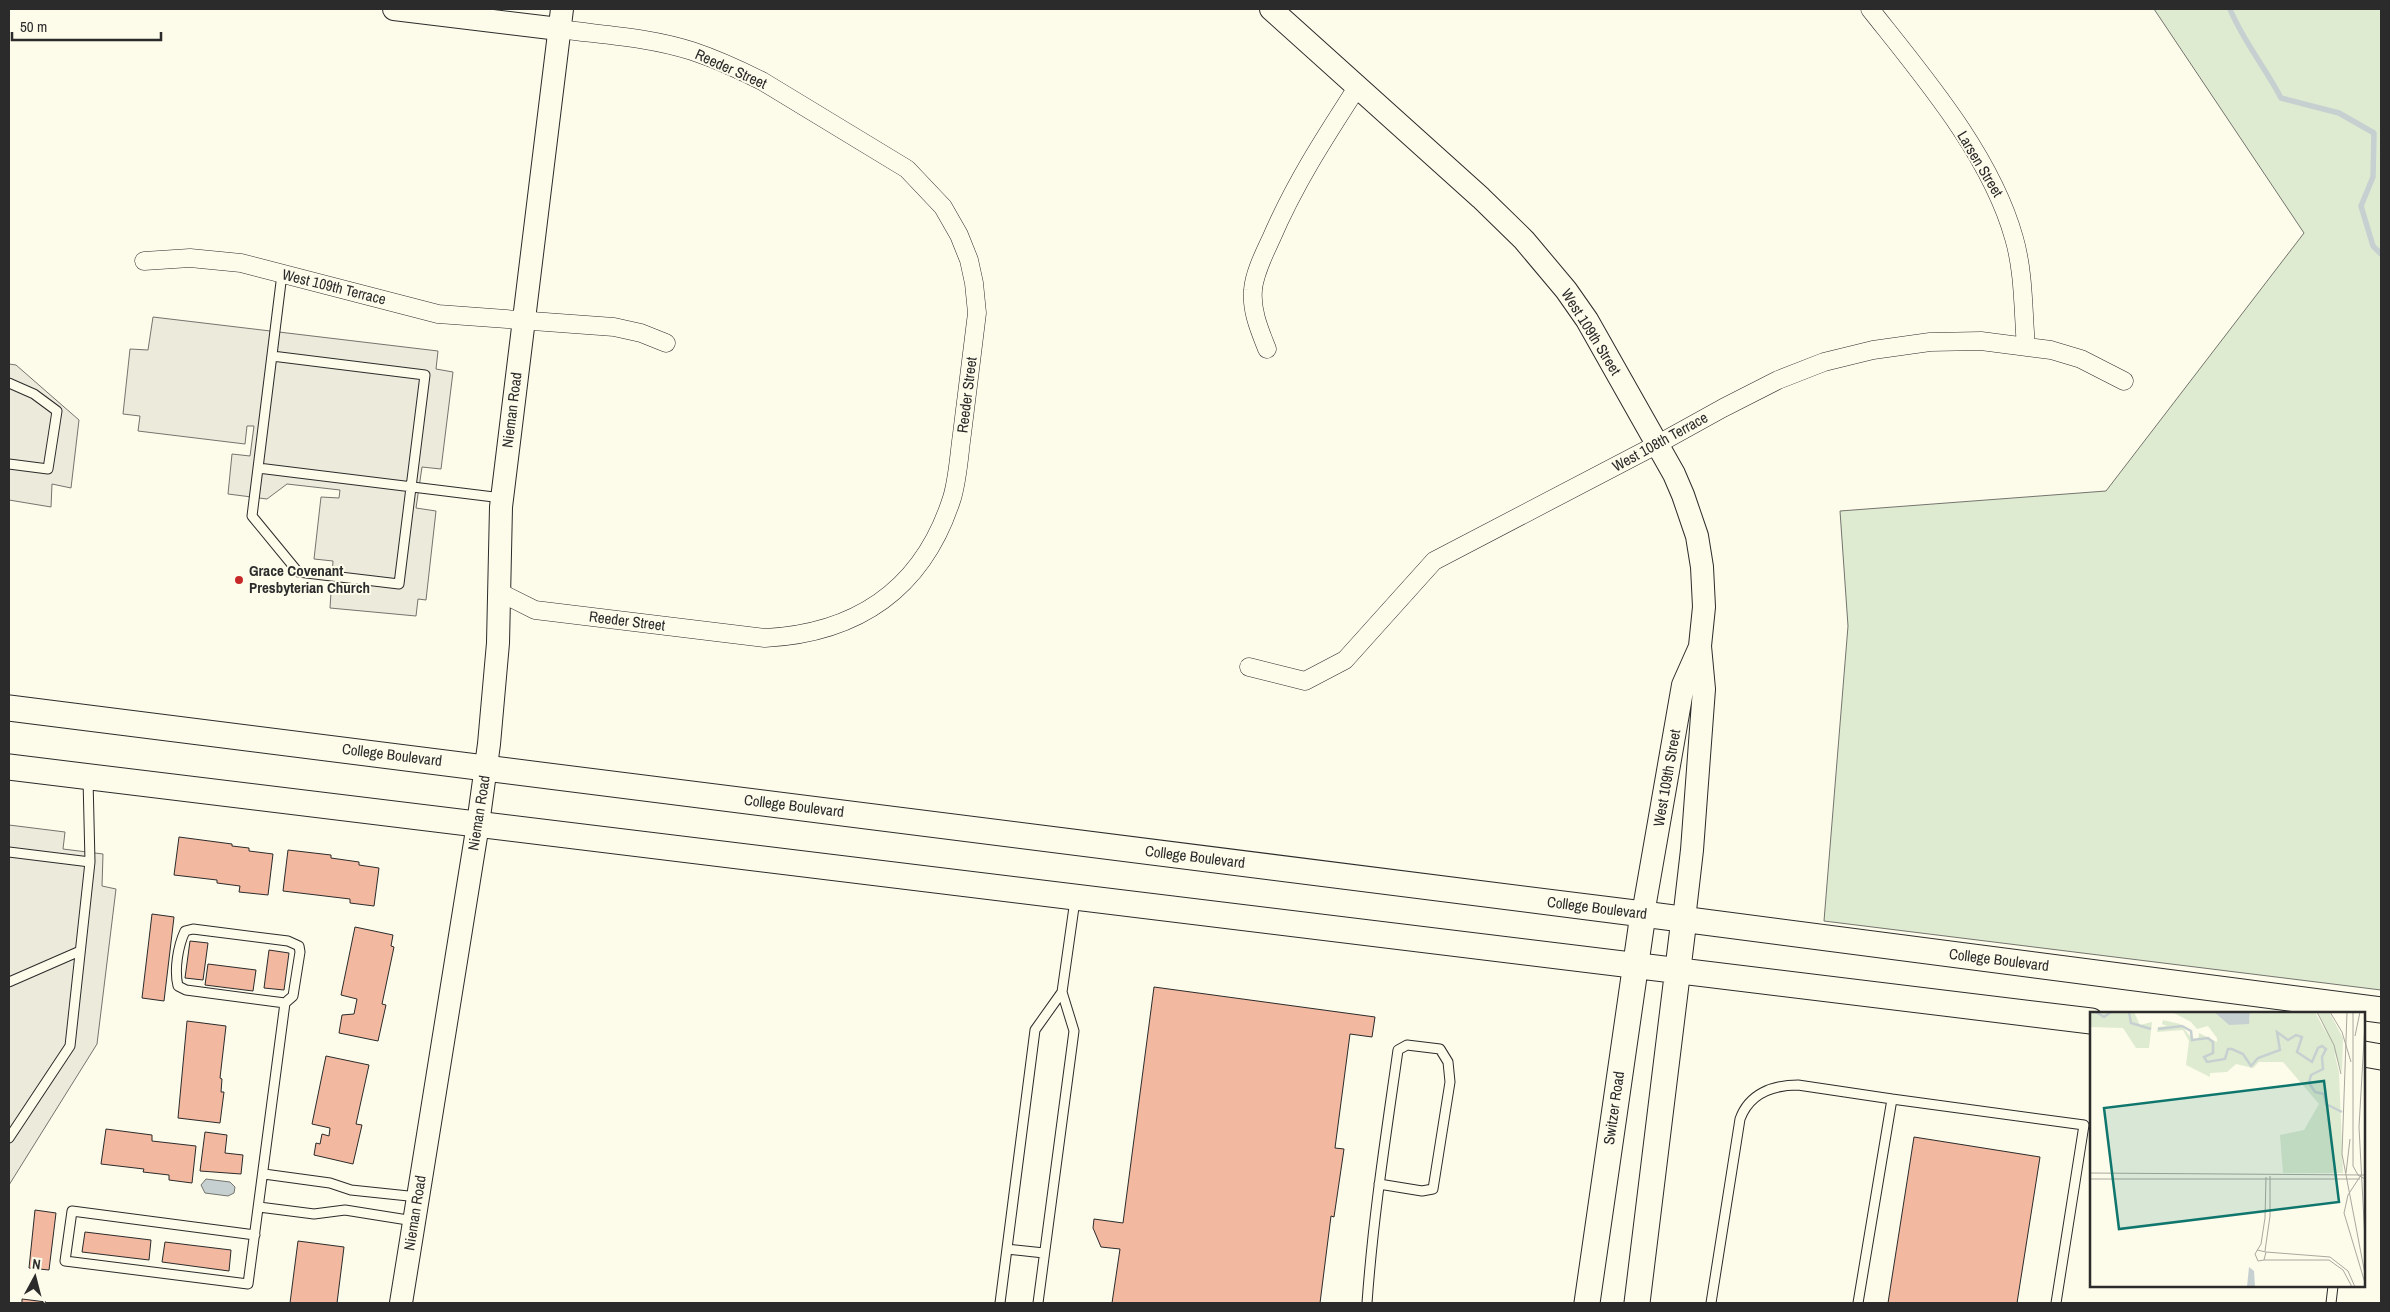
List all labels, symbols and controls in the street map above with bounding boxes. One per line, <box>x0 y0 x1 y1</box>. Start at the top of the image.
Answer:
scale bar <box>12 10 161 42</box>
text: 50 m <box>20 16 47 37</box>
street label: Reeder Street <box>692 43 771 94</box>
street label: Larsen Street <box>1952 127 2009 201</box>
street label: West 109th Terrace <box>280 263 388 310</box>
street label: West 109th Street <box>1556 285 1627 379</box>
street label: Reeder Street <box>951 355 982 434</box>
street label: Nieman Road <box>496 371 527 449</box>
street label: West 108th Terrace <box>1608 407 1711 476</box>
place label: Grace Covenant Presbyterian Church <box>249 560 370 598</box>
marker: Grace Covenant Presbyterian Church <box>233 574 245 586</box>
street label: Reeder Street <box>588 605 667 636</box>
street label: West 109th Street <box>1648 727 1685 828</box>
street label: College Boulevard <box>341 738 443 771</box>
street label: Nieman Road <box>462 774 495 852</box>
street label: College Boulevard <box>743 789 845 822</box>
street label: College Boulevard <box>1144 840 1246 873</box>
street label: College Boulevard <box>1546 891 1648 924</box>
street label: College Boulevard <box>1948 943 2050 976</box>
inset map <box>2090 1012 2365 1287</box>
street label: Switzer Road <box>1598 1070 1629 1146</box>
street label: Nieman Road <box>398 1174 431 1252</box>
north arrow <box>10 1252 60 1302</box>
text: N <box>31 1255 42 1274</box>

